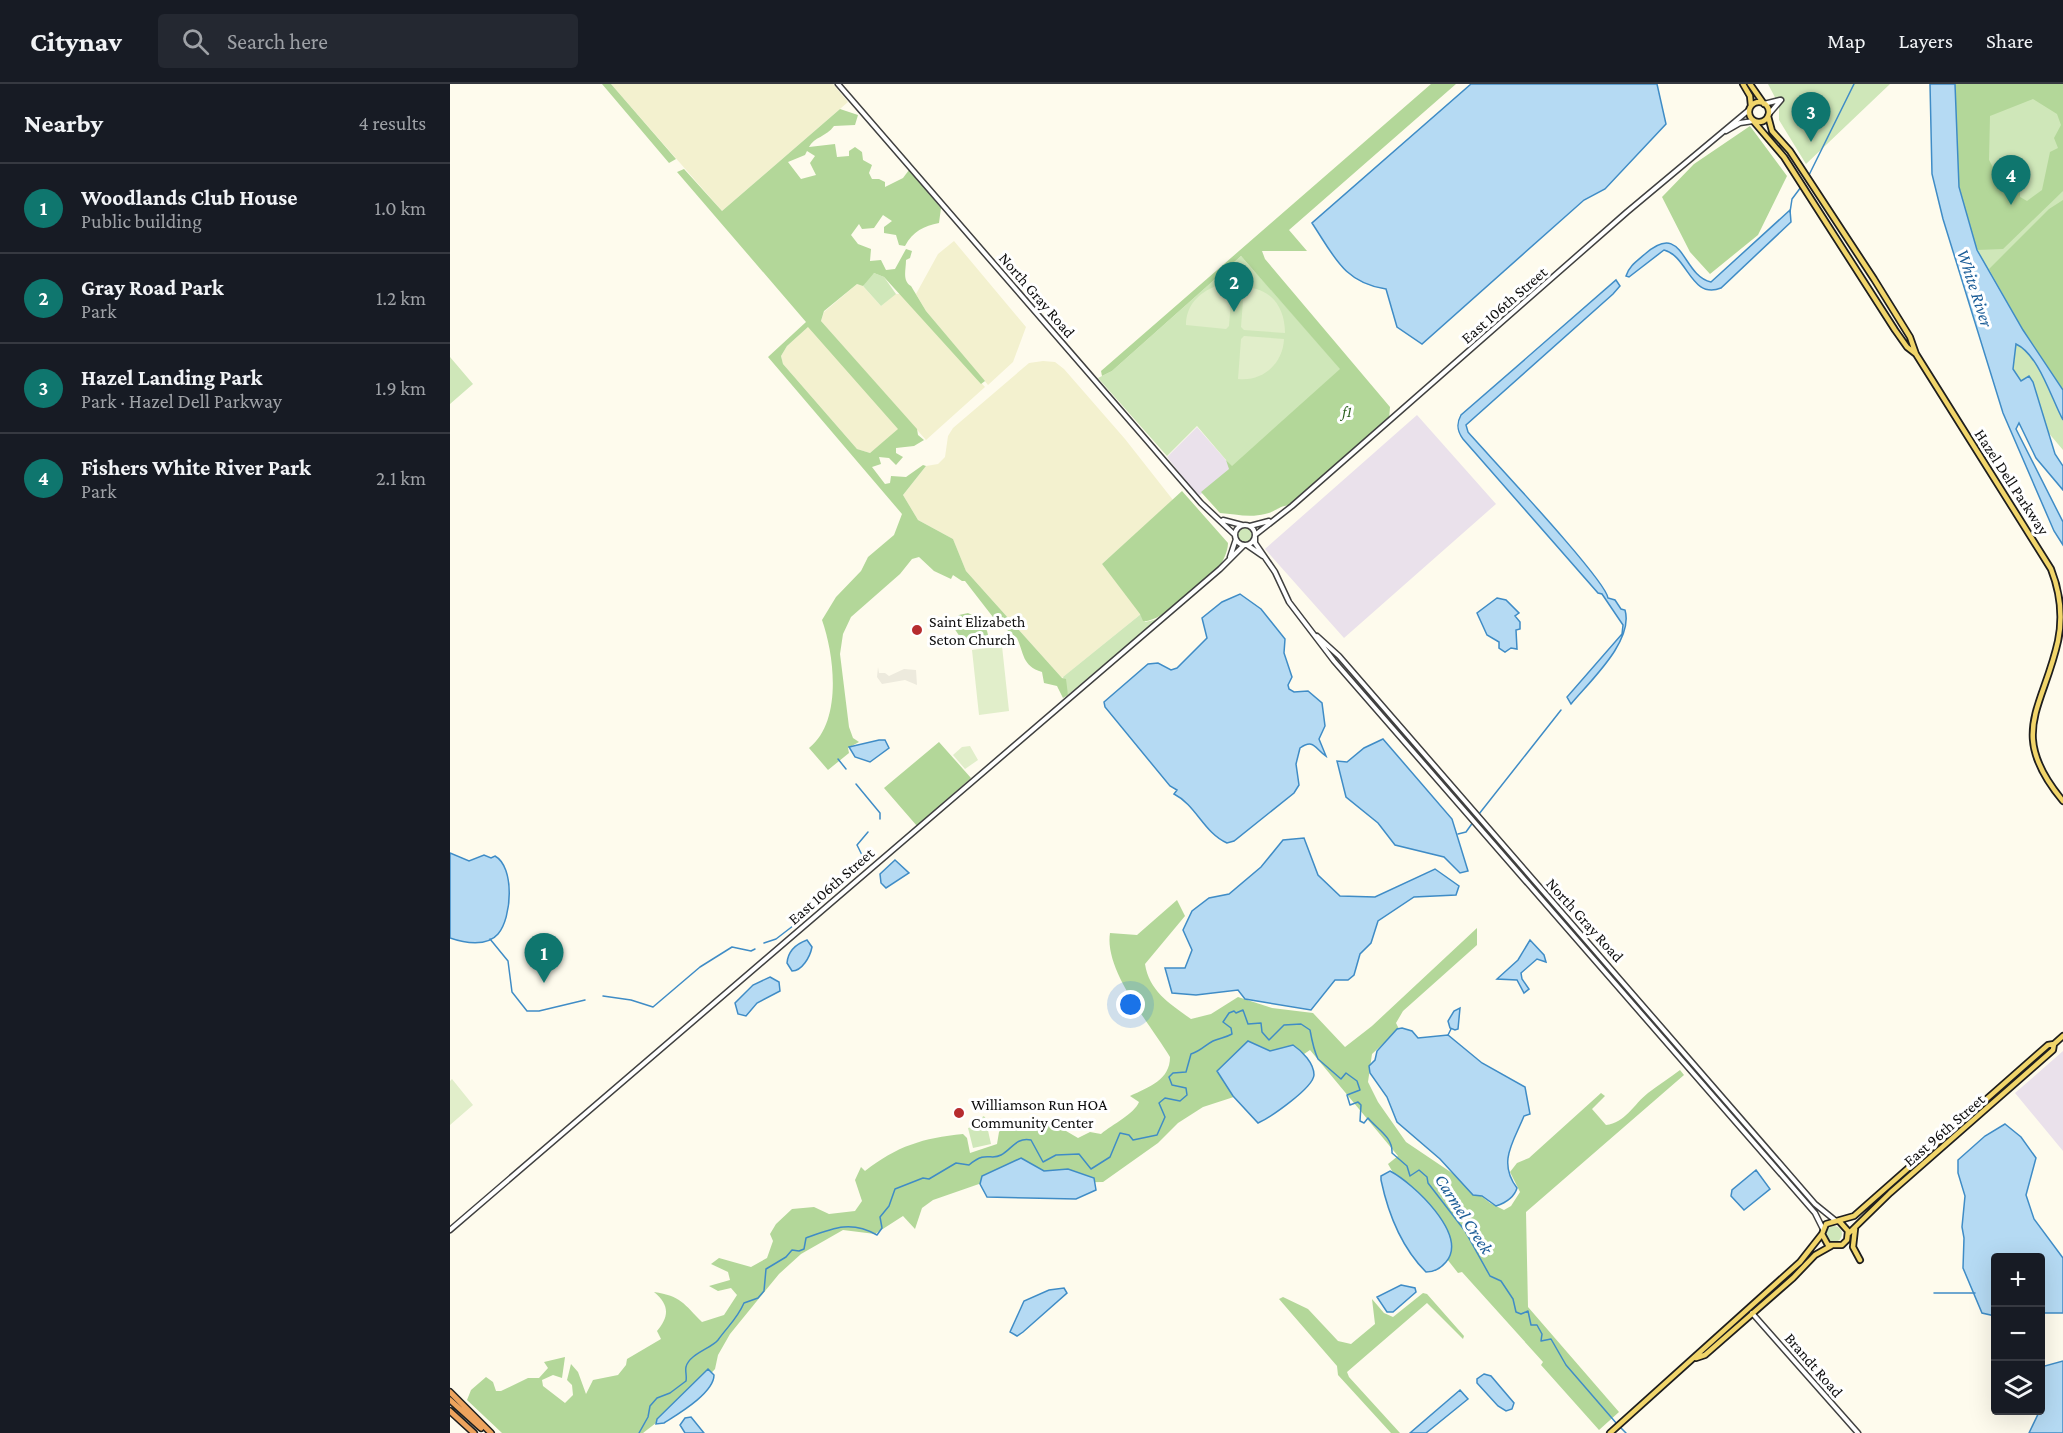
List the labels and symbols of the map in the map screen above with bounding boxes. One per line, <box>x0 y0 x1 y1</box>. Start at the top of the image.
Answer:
pin: 3 <box>1792 92 1830 142</box>
pin: 4 <box>1992 156 2030 205</box>
water label: White River <box>1953 246 1997 330</box>
street label: North Gray Road <box>995 249 1079 342</box>
pin: 2 <box>1214 262 1254 312</box>
street label: East 106th Street <box>1458 263 1551 347</box>
park label: f1 <box>1339 403 1352 421</box>
street label: Hazel Dell Parkway <box>1971 426 2053 539</box>
place label: Saint Elizabeth Seton Church <box>929 613 1026 648</box>
marker: Saint Elizabeth Seton Church <box>910 623 924 637</box>
street label: East 106th Street <box>785 844 878 928</box>
street label: North Gray Road <box>1542 875 1627 966</box>
pin: 1 <box>524 934 563 983</box>
your location <box>1116 990 1145 1019</box>
street label: East 96th Street <box>1900 1090 1988 1170</box>
place label: Williamson Run HOA Community Center <box>971 1096 1108 1132</box>
marker: Williamson Run HOA Community Center <box>952 1106 966 1120</box>
water label: Carmel Creek <box>1431 1170 1498 1259</box>
street label: Brandt Road <box>1782 1330 1847 1401</box>

